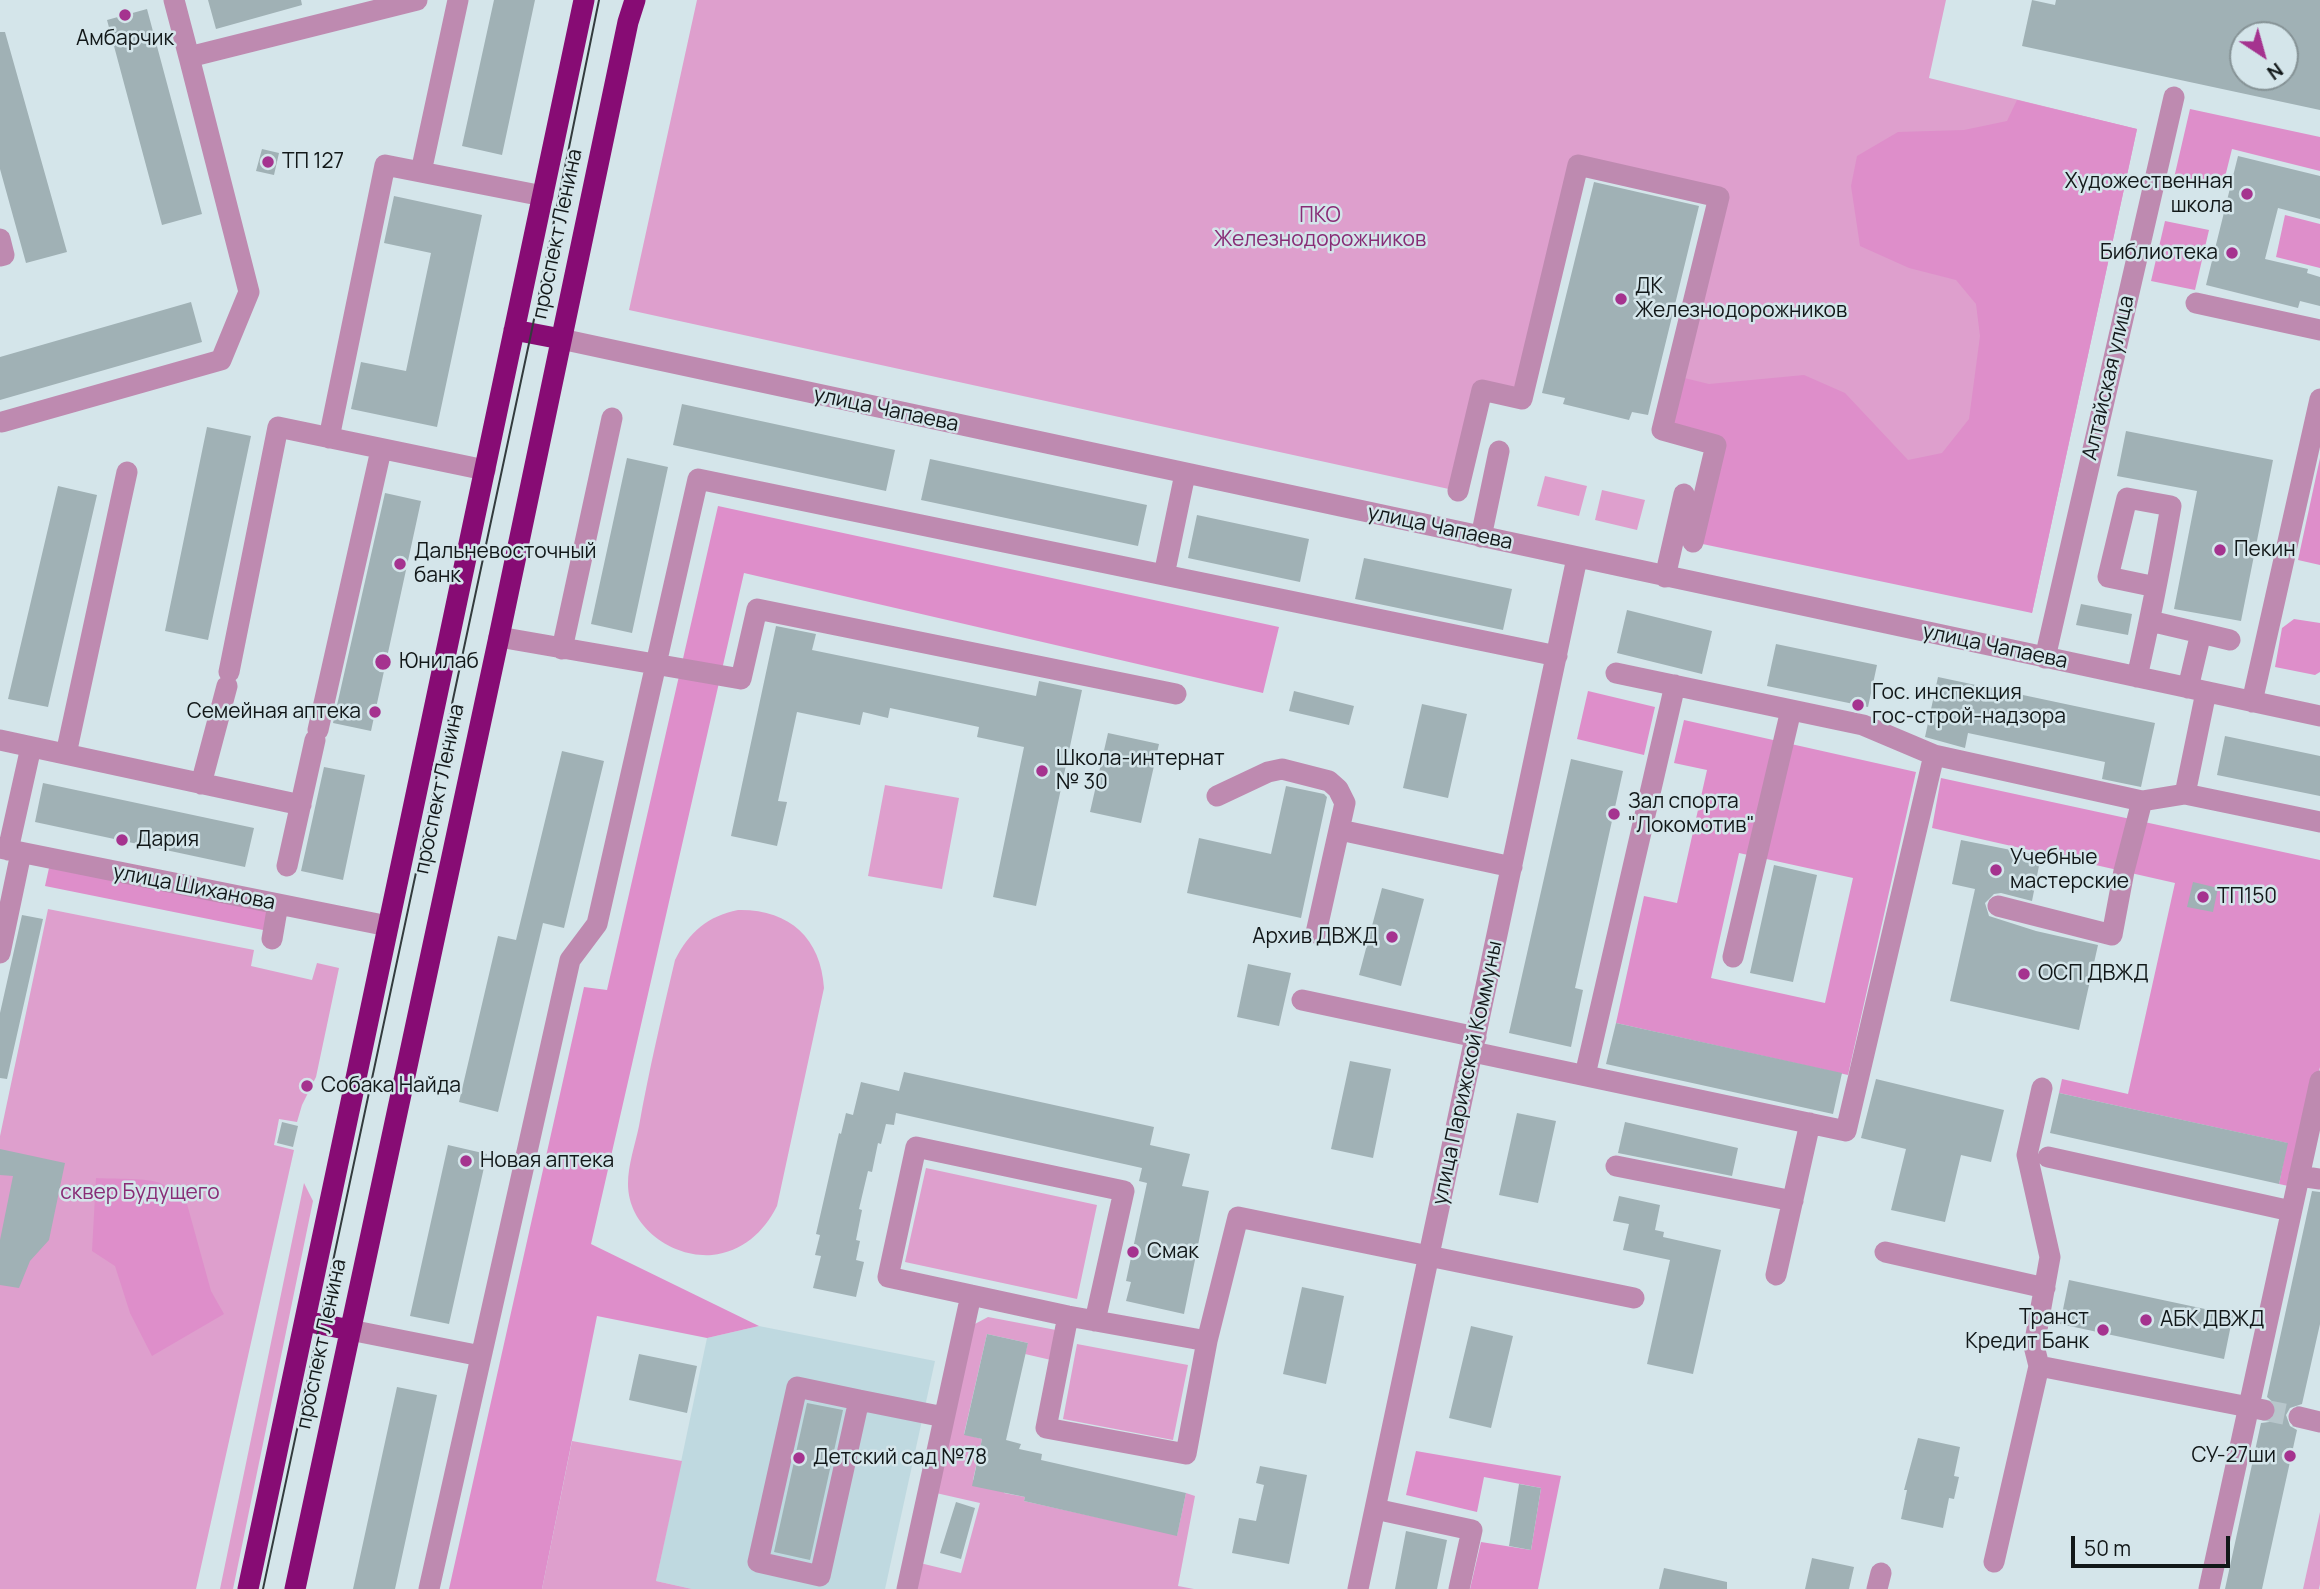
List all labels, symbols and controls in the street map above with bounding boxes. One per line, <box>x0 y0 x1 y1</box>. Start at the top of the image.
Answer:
marker: Амбарчик <box>117 7 133 23</box>
north arrow <box>2229 21 2299 91</box>
place label: Амбарчик <box>76 26 174 52</box>
text: N <box>2262 57 2288 86</box>
street label: проспект Ленина <box>528 147 588 321</box>
place label: ТП 127 <box>282 149 344 175</box>
marker: ТП 127 <box>260 154 276 170</box>
place label: Художественная школа <box>2065 169 2233 219</box>
marker: Художественная школа <box>2239 186 2255 202</box>
park label: ПКО Железнодорожников <box>1214 203 1426 253</box>
place label: Библиотека <box>2100 240 2218 266</box>
marker: Библиотека <box>2224 245 2240 261</box>
place label: ДК Железнодорожников <box>1635 274 1847 324</box>
marker: ДК Железнодорожников <box>1613 291 1629 307</box>
street label: Алтайская улица <box>2078 293 2140 463</box>
street label: улица Чапаева <box>811 382 961 438</box>
street label: улица Чапаева <box>1365 500 1515 556</box>
place label: Пекин <box>2234 537 2296 563</box>
place label: Дальневосточный банк <box>414 539 597 589</box>
marker: Пекин <box>2212 542 2228 558</box>
marker: Дальневосточный банк <box>392 556 408 572</box>
street label: улица Чапаева <box>1920 619 2070 675</box>
place label: Юнилаб <box>399 649 479 675</box>
marker: Юнилаб <box>373 652 393 672</box>
place label: Гос. инспекция гос-строй-надзора <box>1872 680 2066 730</box>
marker: Гос. инспекция гос-строй-надзора <box>1850 697 1866 713</box>
place label: Семейная аптека <box>187 699 361 725</box>
street label: проспект Ленина <box>410 702 470 876</box>
marker: Семейная аптека <box>367 704 383 720</box>
place label: Школа-интернат № 30 <box>1056 746 1225 796</box>
marker: Школа-интернат № 30 <box>1034 763 1050 779</box>
place label: Зал спорта "Локомотив" <box>1628 789 1755 839</box>
marker: Зал спорта "Локомотив" <box>1606 806 1622 822</box>
place label: Дария <box>136 827 199 853</box>
marker: Дария <box>114 832 130 848</box>
place label: Учебные мастерские <box>2010 845 2129 895</box>
street label: улица Шиханова <box>111 860 277 916</box>
marker: Учебные мастерские <box>1988 862 2004 878</box>
place label: ТП150 <box>2217 884 2277 910</box>
marker: ТП150 <box>2195 889 2211 905</box>
place label: Архив ДВЖД <box>1252 924 1378 950</box>
marker: Архив ДВЖД <box>1384 929 1400 945</box>
street label: улица Парижской Коммуны <box>1428 939 1508 1207</box>
place label: ОСП ДВЖД <box>2038 961 2149 987</box>
marker: ОСП ДВЖД <box>2016 966 2032 982</box>
place label: Собака Найда <box>321 1073 461 1099</box>
marker: Собака Найда <box>299 1078 315 1094</box>
place label: Новая аптека <box>480 1148 614 1174</box>
marker: Новая аптека <box>458 1153 474 1169</box>
park label: сквер Будущего <box>60 1180 220 1206</box>
place label: Смак <box>1147 1239 1199 1265</box>
marker: Смак <box>1125 1244 1141 1260</box>
street label: проспект Ленина <box>292 1257 352 1431</box>
place label: Транст Кредит Банк <box>1965 1305 2089 1355</box>
place label: АБК ДВЖД <box>2160 1307 2265 1333</box>
marker: АБК ДВЖД <box>2138 1312 2154 1328</box>
marker: Транст Кредит Банк <box>2095 1322 2111 1338</box>
place label: СУ-27ши <box>2191 1443 2276 1469</box>
place label: Детский сад №78 <box>813 1445 987 1471</box>
marker: СУ-27ши <box>2282 1448 2298 1464</box>
marker: Детский сад №78 <box>791 1450 807 1466</box>
scale bar <box>2075 1522 2234 1566</box>
text: 50 m <box>2084 1534 2131 1562</box>

